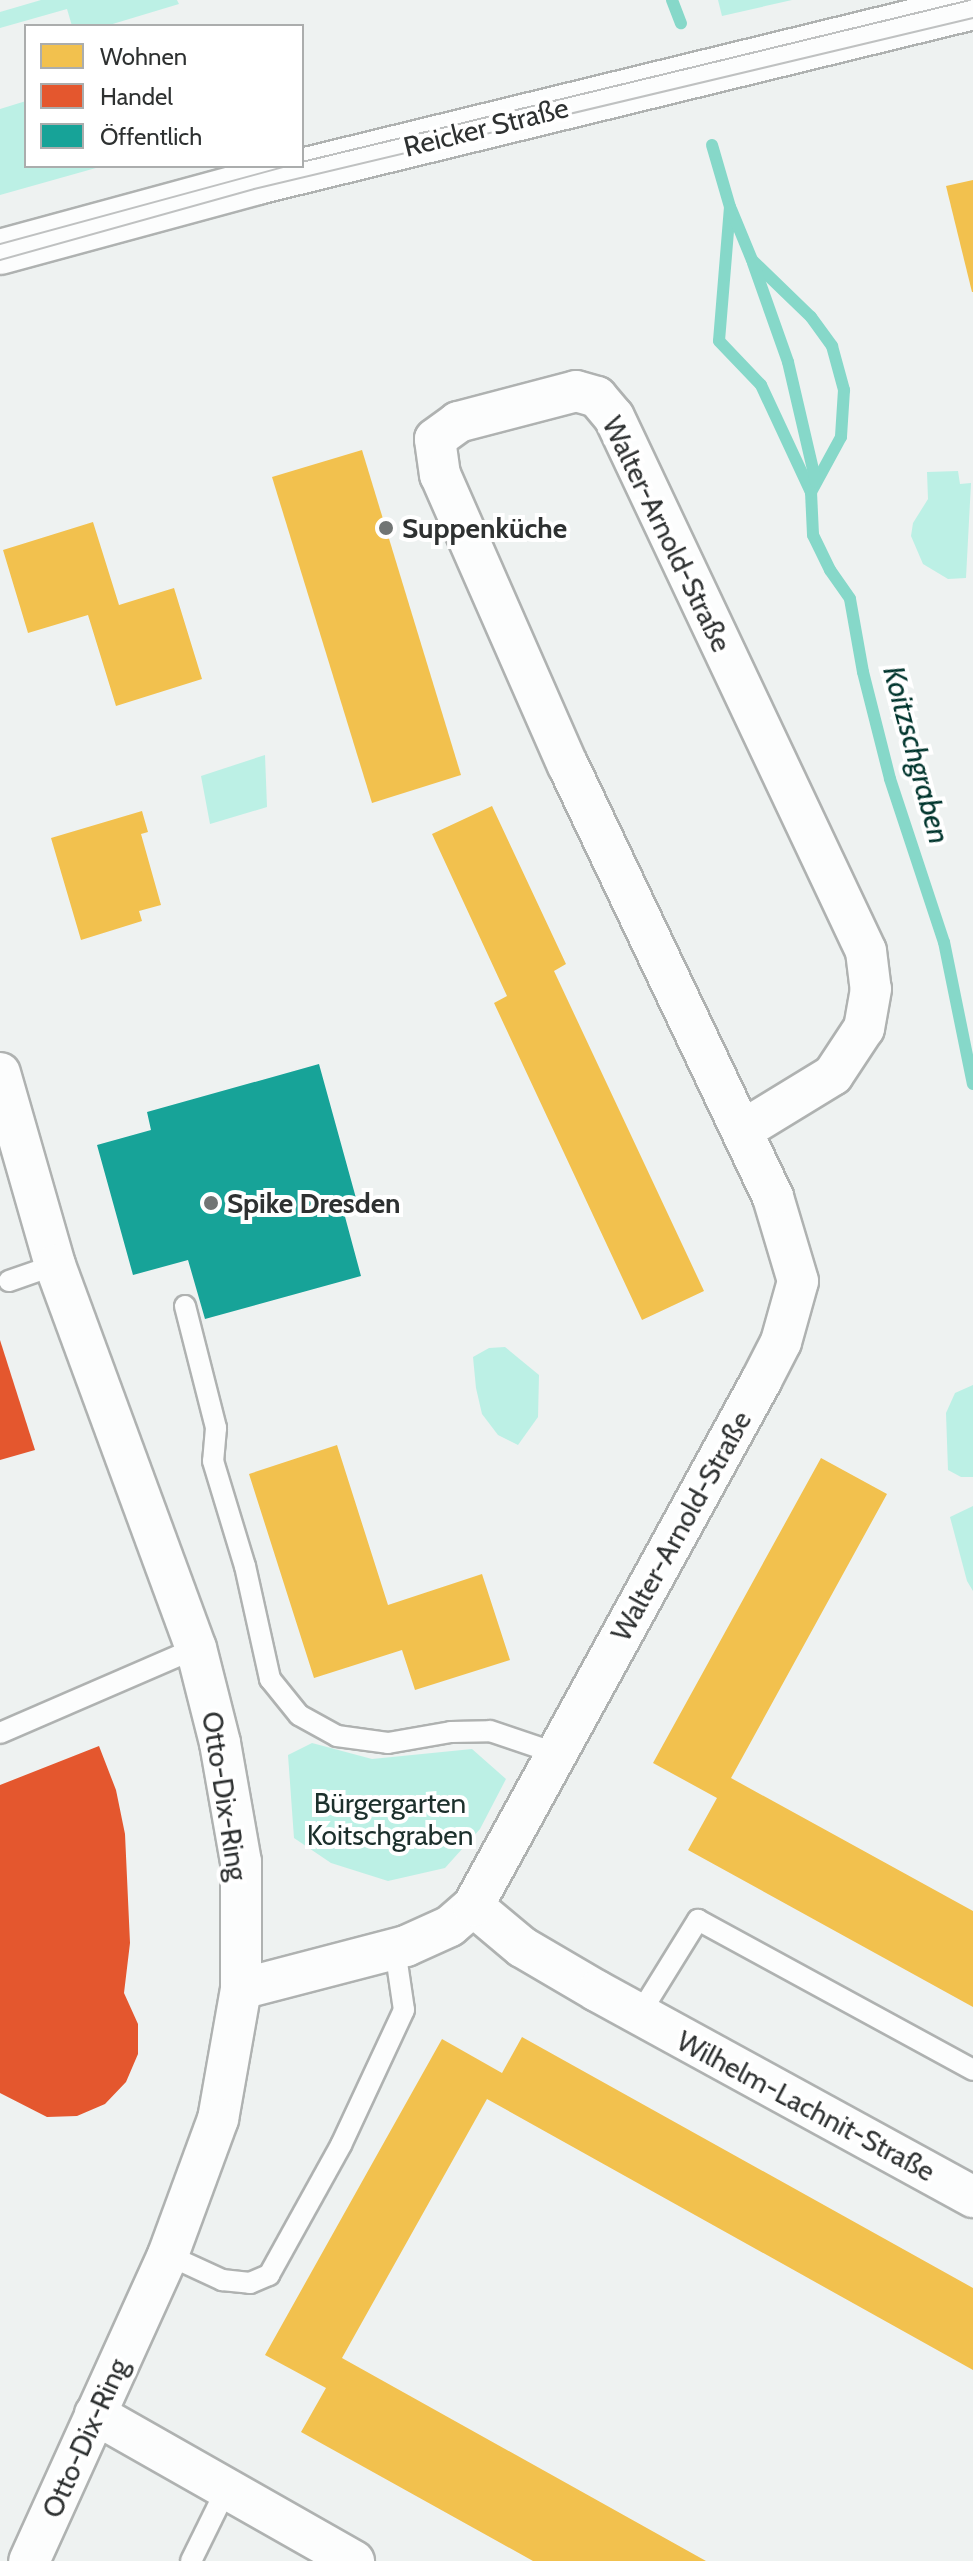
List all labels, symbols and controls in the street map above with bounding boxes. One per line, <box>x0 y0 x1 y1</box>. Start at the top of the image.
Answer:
legend <box>24 24 304 168</box>
text: Wohnen <box>100 42 187 71</box>
text: Handel <box>100 82 173 111</box>
street label: Reicker Straße <box>400 90 572 164</box>
text: Öffentlich <box>100 122 202 151</box>
street label: Walter-Arnold-Straße <box>595 411 739 657</box>
place label: Suppenküche <box>402 511 567 545</box>
marker: Suppenküche <box>377 519 395 537</box>
water label: Koitzschgraben <box>875 662 957 848</box>
place label: Spike Dresden <box>227 1186 401 1220</box>
marker: Spike Dresden <box>202 1194 220 1212</box>
street label: Walter-Arnold-Straße <box>604 1405 758 1647</box>
street label: Otto-Dix-Ring <box>195 1709 255 1883</box>
park label: Bürgergarten Koitschgraben <box>307 1786 473 1852</box>
street label: Wilhelm-Lachnit-Straße <box>671 2024 941 2188</box>
street label: Otto-Dix-Ring <box>35 2353 135 2523</box>

